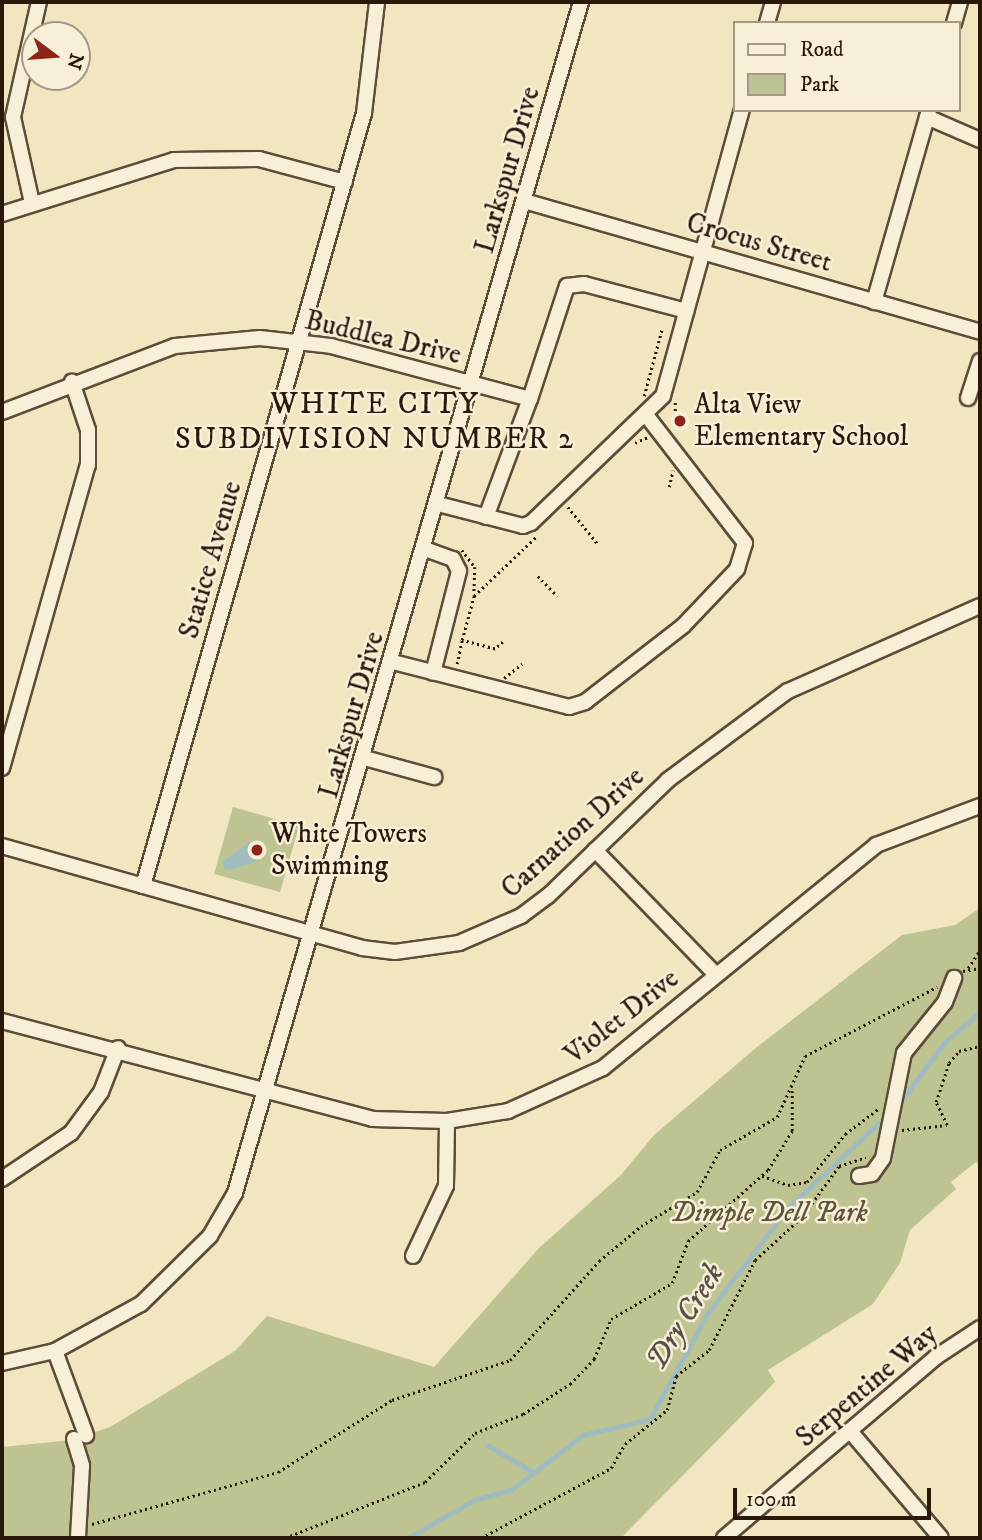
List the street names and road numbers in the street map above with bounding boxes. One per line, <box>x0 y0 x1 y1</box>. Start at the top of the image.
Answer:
street label: Larkspur Drive <box>468 83 548 257</box>
street label: Crocus Street <box>682 206 836 280</box>
street label: Buddlea Drive <box>302 304 464 372</box>
street label: Statice Avenue <box>173 477 249 643</box>
street label: Larkspur Drive <box>312 628 392 802</box>
street label: Carnation Drive <box>495 760 651 906</box>
street label: Violet Drive <box>558 962 686 1072</box>
street label: Serpentine Way <box>789 1317 945 1455</box>

